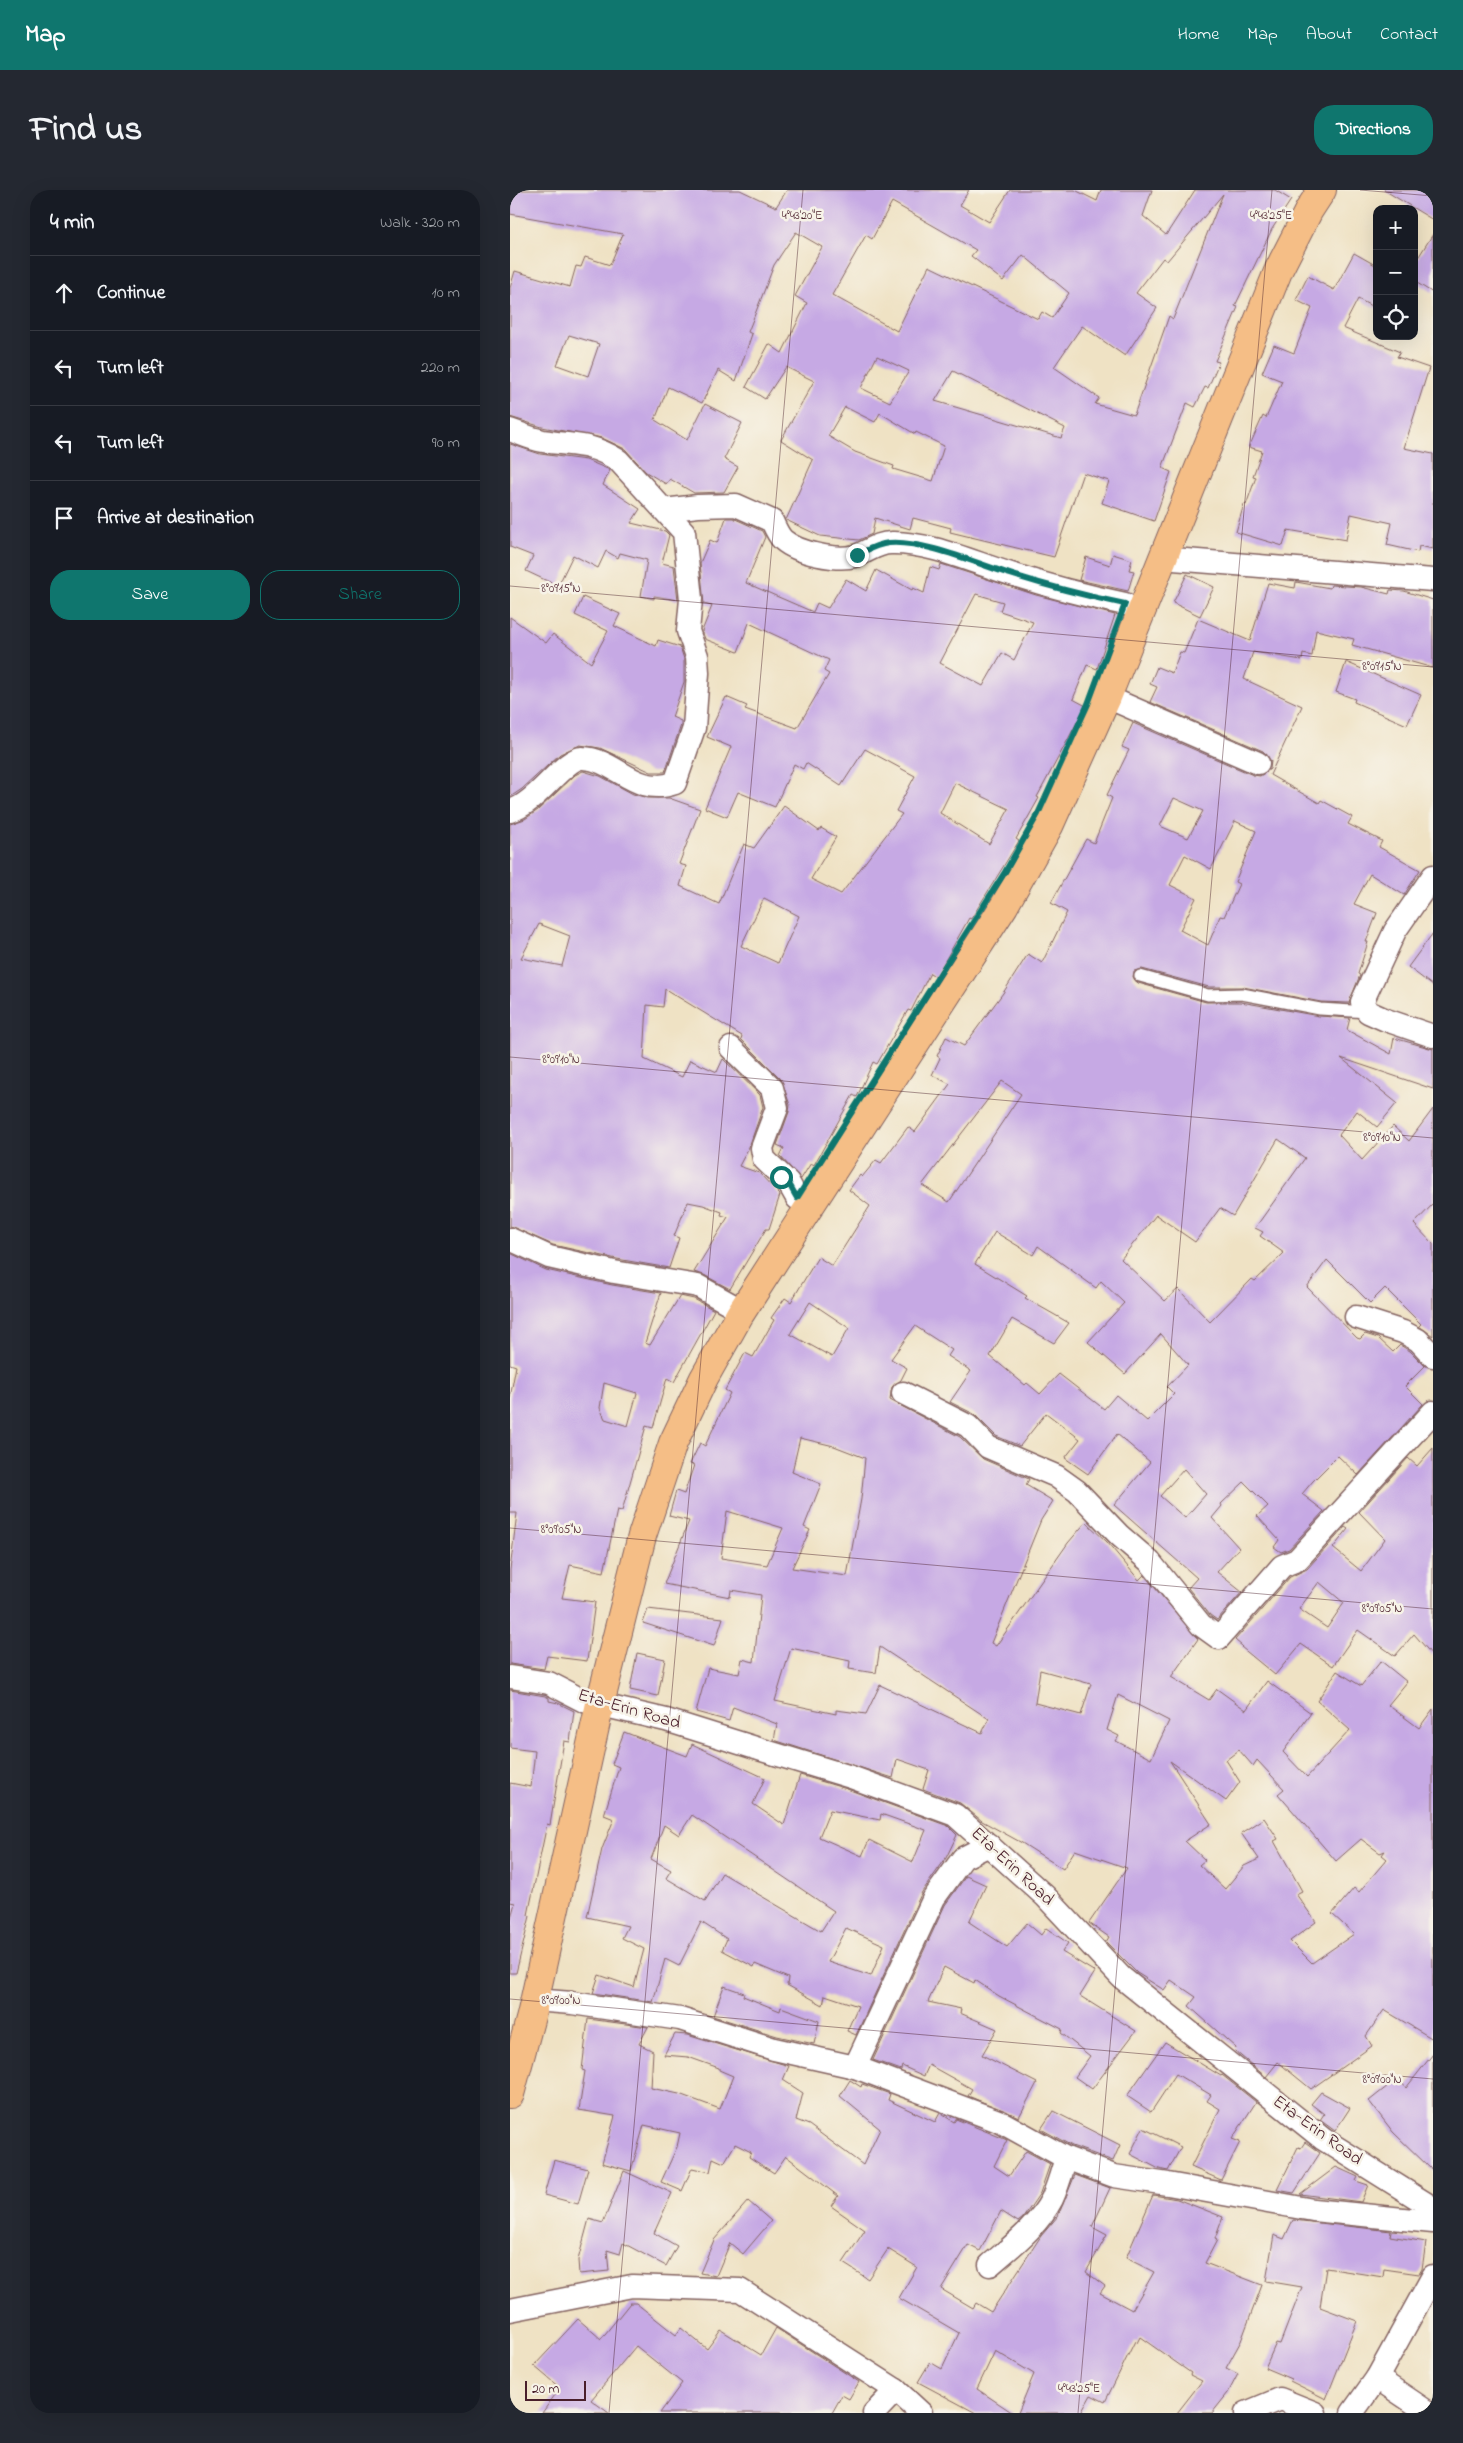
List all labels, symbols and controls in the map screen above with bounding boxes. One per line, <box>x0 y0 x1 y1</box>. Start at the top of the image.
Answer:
text: Map <box>25 18 66 53</box>
text: Home <box>1178 22 1219 48</box>
text: Map <box>1247 22 1278 48</box>
text: About <box>1306 22 1352 48</box>
text: Contact <box>1380 22 1438 48</box>
text: Find us <box>30 105 142 156</box>
button: Directions <box>1314 105 1433 155</box>
map controls <box>1373 205 1418 340</box>
button: + <box>1373 205 1418 250</box>
text: 4°43'20"E <box>782 207 822 225</box>
text: 4°43'25"E <box>1250 207 1292 225</box>
text: 4 min <box>50 208 94 238</box>
text: Walk · 320 m <box>380 211 460 235</box>
button: − <box>1373 250 1418 295</box>
icon: ahead <box>50 279 78 307</box>
text: Continue <box>97 280 165 307</box>
text: 10 m <box>432 281 460 305</box>
button: locate <box>1373 295 1418 340</box>
icon: left <box>50 354 78 382</box>
text: Turn left <box>97 355 164 382</box>
text: 220 m <box>421 356 460 380</box>
icon: left <box>50 429 78 457</box>
text: Turn left <box>97 430 164 457</box>
text: 90 m <box>432 431 460 455</box>
icon: arrive <box>50 504 78 532</box>
text: Arrive at destination <box>97 505 254 532</box>
route end <box>846 544 869 567</box>
button: Save <box>50 570 250 620</box>
button: Share <box>260 570 460 620</box>
text: 8°09'15"N <box>541 580 581 598</box>
text: 8°09'15"N <box>1362 658 1402 676</box>
text: 8°09'10"N <box>542 1051 580 1069</box>
text: 8°09'10"N <box>1363 1129 1401 1147</box>
route start <box>770 1166 793 1189</box>
text: 8°09'05"N <box>541 1521 581 1539</box>
text: 8°09'05"N <box>1362 1600 1402 1618</box>
street label: Eta-Erin Road <box>575 1683 683 1737</box>
street label: Eta-Erin Road <box>964 1821 1060 1913</box>
text: 8°09'00"N <box>541 1992 581 2010</box>
text: 8°09'00"N <box>1362 2071 1402 2089</box>
street label: Eta-Erin Road <box>1267 2089 1367 2173</box>
scale bar <box>525 2378 586 2401</box>
text: 20 m <box>532 2379 559 2400</box>
text: 4°43'25"E <box>1058 2380 1100 2398</box>

